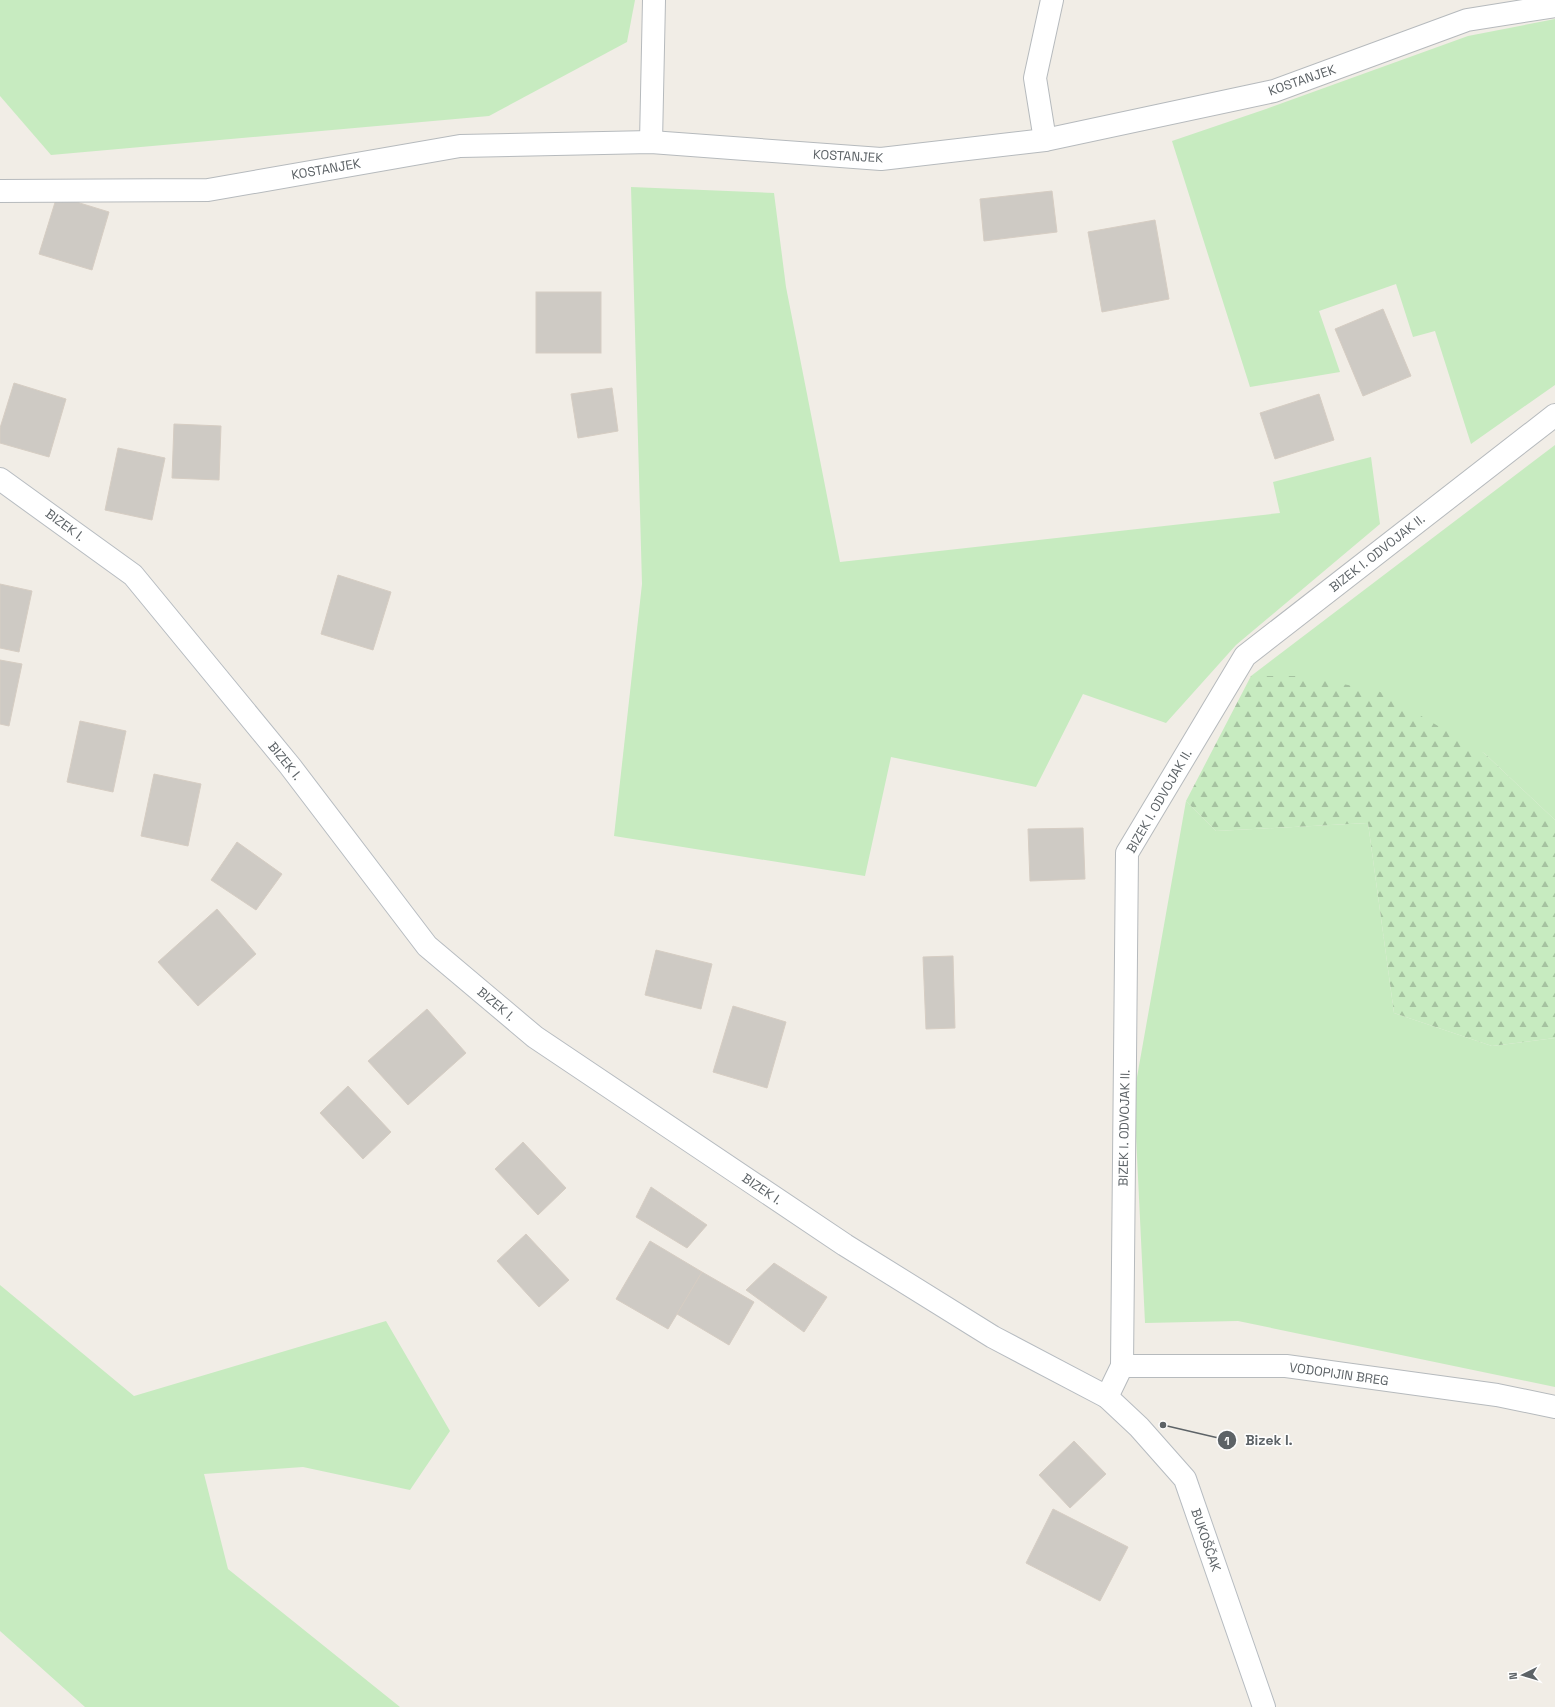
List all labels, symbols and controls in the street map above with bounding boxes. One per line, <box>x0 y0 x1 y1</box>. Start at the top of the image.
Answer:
street label: KOSTANJEK <box>1266 61 1338 99</box>
street label: KOSTANJEK <box>812 146 884 166</box>
street label: KOSTANJEK <box>290 155 362 183</box>
street label: BIZEK I. <box>42 505 88 545</box>
street label: BIZEK I. ODVOJAK II. <box>1326 510 1428 596</box>
street label: BIZEK I. <box>264 738 306 784</box>
street label: BIZEK I. ODVOJAK II. <box>1122 746 1196 856</box>
street label: BIZEK I. <box>474 983 518 1025</box>
street label: BIZEK I. ODVOJAK II. <box>1114 1069 1134 1187</box>
street label: BIZEK I. <box>739 1170 785 1208</box>
street label: VODOPIJIN BREG <box>1288 1359 1390 1389</box>
callout: Bizek I. <box>1217 1427 1301 1453</box>
text: Bizek I. <box>1245 1431 1293 1449</box>
text: 1 <box>1224 1433 1230 1449</box>
street label: BUKOŠČAK <box>1187 1506 1225 1574</box>
north arrow <box>1503 1655 1543 1695</box>
text: N <box>1506 1672 1520 1680</box>

